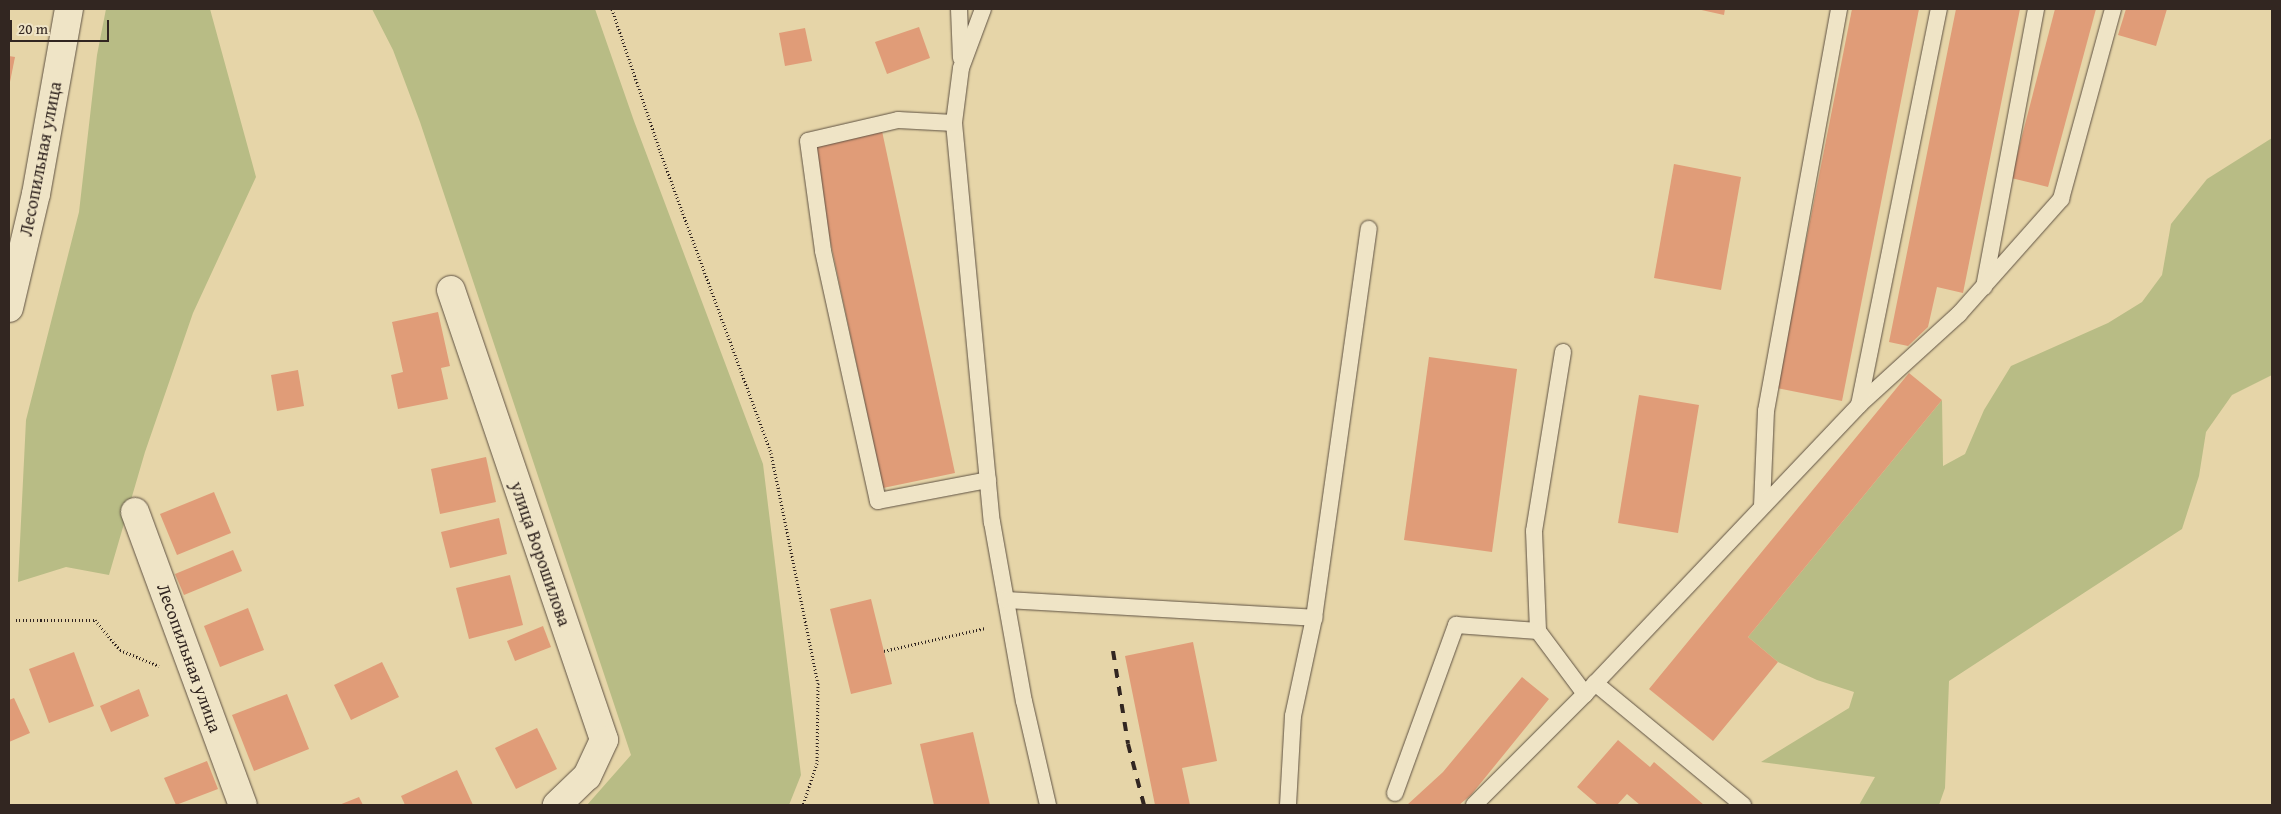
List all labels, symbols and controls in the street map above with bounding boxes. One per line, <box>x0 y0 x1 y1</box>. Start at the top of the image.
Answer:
scale bar <box>12 10 111 42</box>
text: 20 m <box>18 18 48 39</box>
street label: Лесопильная улица <box>15 80 67 238</box>
street label: улица Ворошилова <box>505 479 575 629</box>
street label: Лесопильная улица <box>152 581 226 735</box>

